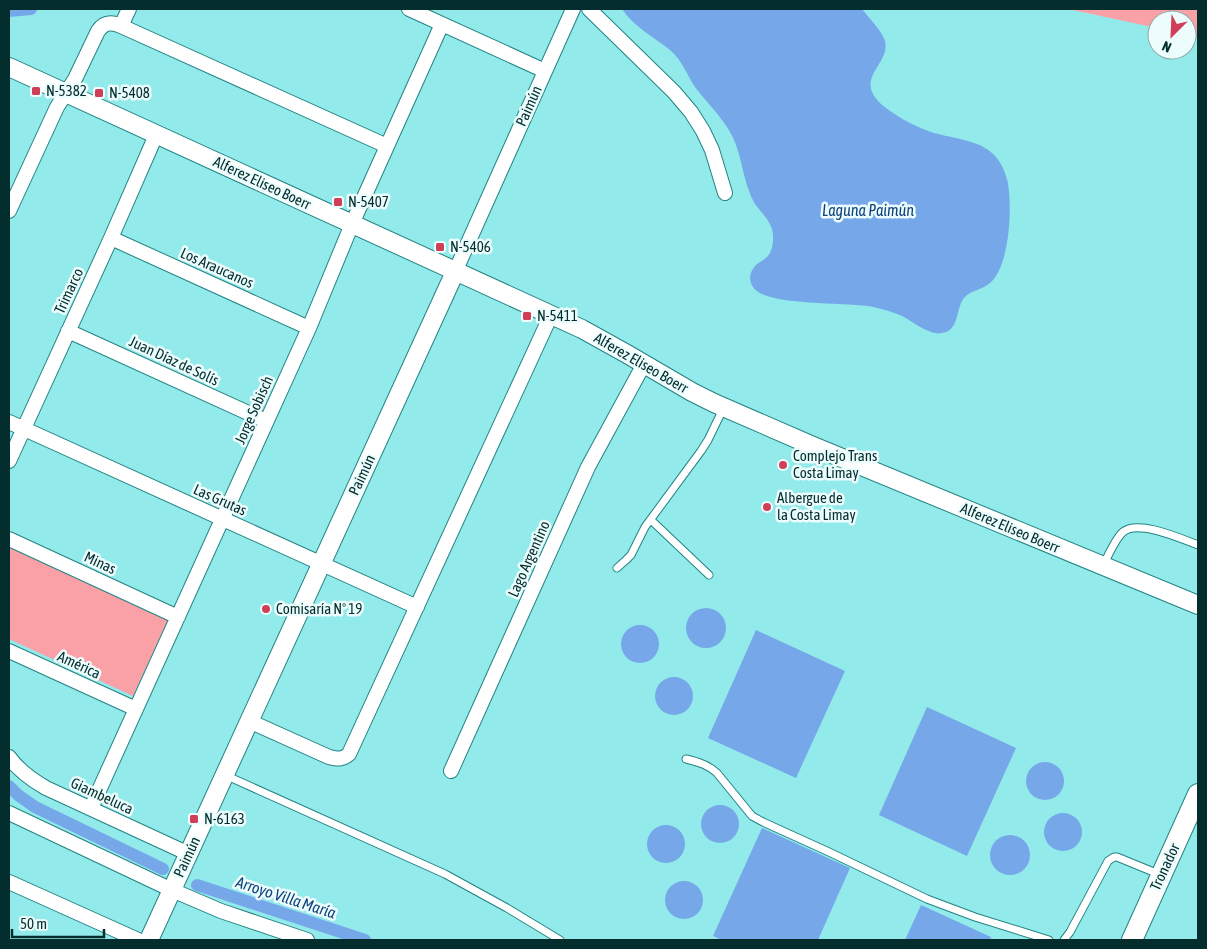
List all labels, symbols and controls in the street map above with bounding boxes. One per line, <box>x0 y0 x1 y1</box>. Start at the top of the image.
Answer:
north arrow <box>1147 10 1197 60</box>
text: N <box>1160 38 1174 56</box>
place label: N-5382 <box>46 82 87 99</box>
street label: Paimún <box>512 83 545 129</box>
place label: N-5408 <box>109 84 150 101</box>
marker: N-5382 <box>30 85 42 97</box>
marker: N-5408 <box>93 87 105 99</box>
street label: Alferez Eliseo Boerr <box>211 152 314 213</box>
place label: N-5407 <box>348 193 389 210</box>
marker: N-5407 <box>332 196 344 208</box>
water label: Laguna Paimún <box>822 201 914 220</box>
place label: N-5406 <box>450 238 491 255</box>
marker: N-5406 <box>434 241 446 253</box>
street label: Los Araucanos <box>178 244 256 291</box>
street label: Trimarco <box>51 265 86 316</box>
place label: N-5411 <box>537 307 578 324</box>
marker: N-5411 <box>521 310 533 322</box>
street label: Alferez Eliseo Boerr <box>591 329 692 397</box>
street label: Juan Díaz de Solís <box>127 332 222 389</box>
street label: Jorge Sobisch <box>231 373 276 447</box>
place label: Complejo Trans Costa Limay <box>793 447 877 481</box>
street label: Paimún <box>345 452 378 498</box>
marker: Complejo Trans Costa Limay <box>777 459 789 471</box>
street label: Las Grutas <box>191 480 249 519</box>
place label: Albergue de la Costa Limay <box>777 489 856 523</box>
street label: Alferez Eliseo Boerr <box>958 499 1063 556</box>
marker: Albergue de la Costa Limay <box>761 501 773 513</box>
street label: Lago Argentino <box>504 518 553 600</box>
street label: Minas <box>82 548 119 577</box>
place label: Comisaría N° 19 <box>276 600 362 617</box>
marker: Comisaría N° 19 <box>260 603 272 615</box>
street label: América <box>55 647 103 682</box>
street label: Giambeluca <box>68 774 136 817</box>
place label: N-6163 <box>204 810 245 827</box>
marker: N-6163 <box>188 813 200 825</box>
street label: Paimún <box>170 834 203 880</box>
street label: Tronador <box>1146 840 1183 893</box>
water label: Arroyo Villa María <box>233 872 339 923</box>
scale bar <box>12 906 105 938</box>
text: 50 m <box>20 915 47 932</box>

